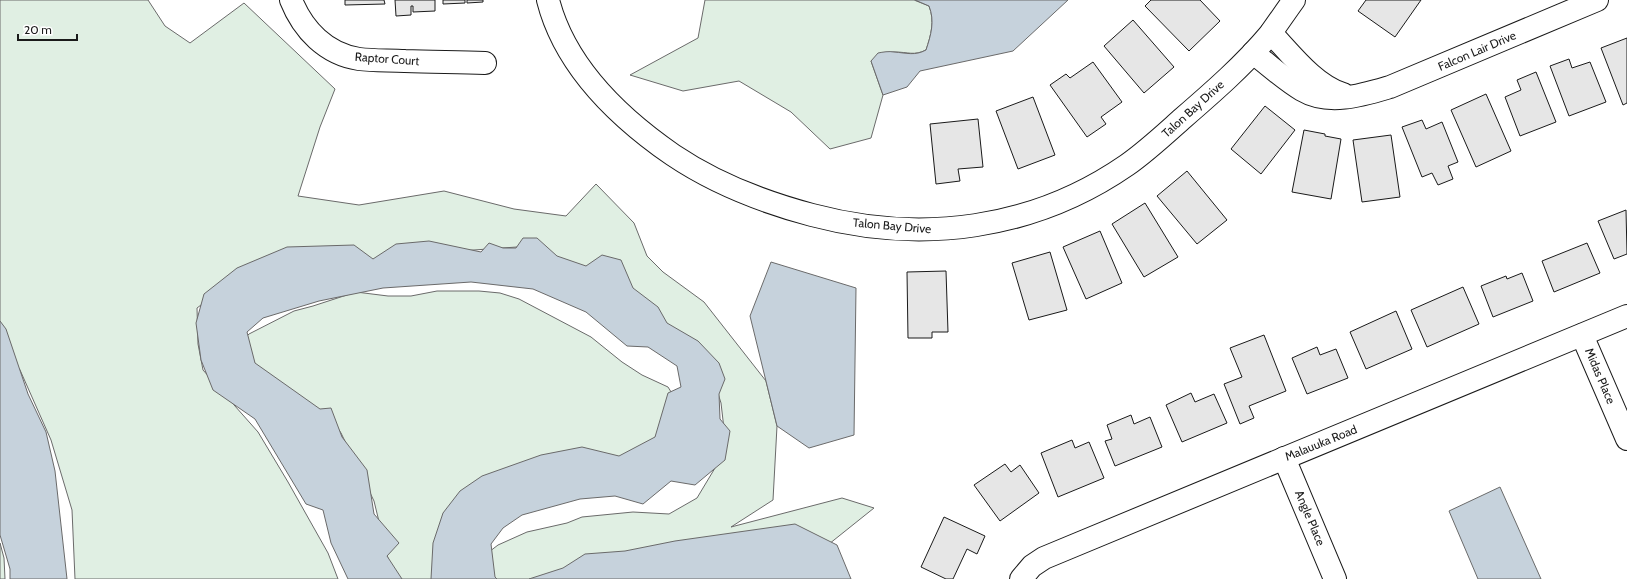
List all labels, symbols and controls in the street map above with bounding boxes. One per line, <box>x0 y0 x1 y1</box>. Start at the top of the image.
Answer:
scale bar <box>18 16 77 42</box>
text: 20 m <box>24 22 52 37</box>
street label: Falcon Lair Drive <box>1436 27 1518 74</box>
street label: Raptor Court <box>354 49 420 68</box>
street label: Talon Bay Drive <box>1158 77 1227 140</box>
street label: Talon Bay Drive <box>852 215 932 236</box>
street label: Midas Place <box>1582 346 1619 406</box>
street label: Malauuka Road <box>1283 421 1359 464</box>
street label: Angle Place <box>1292 488 1329 548</box>

